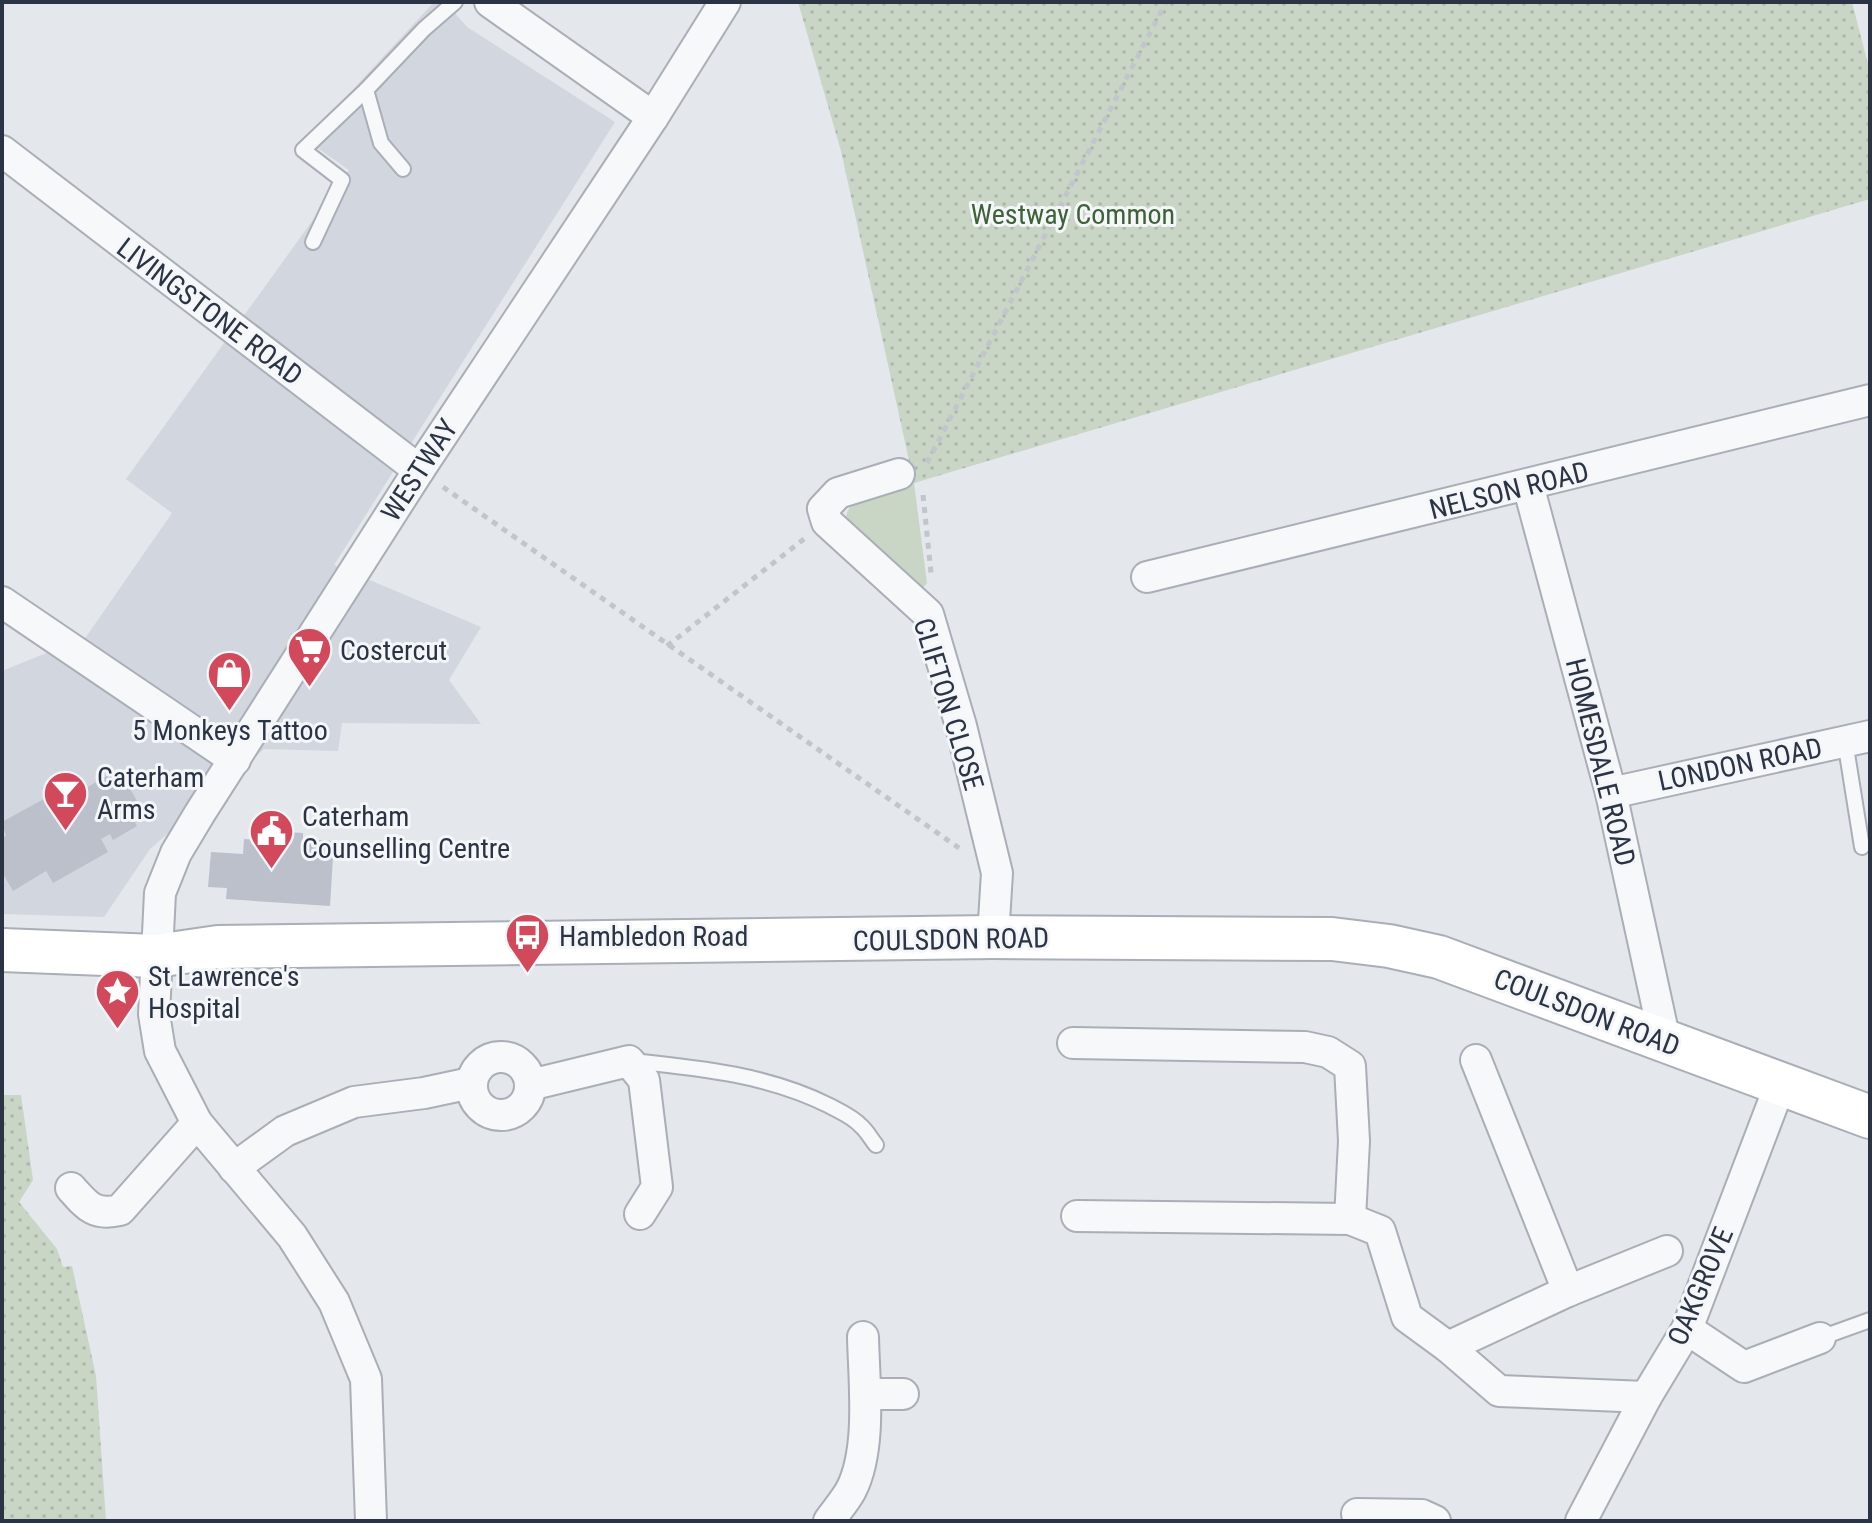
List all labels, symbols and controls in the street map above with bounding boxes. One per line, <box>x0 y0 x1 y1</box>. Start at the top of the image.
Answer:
park label: Westway Common <box>971 198 1175 231</box>
street label: LIVINGSTONE ROAD <box>110 231 309 392</box>
street label: WESTWAY <box>374 413 465 527</box>
street label: NELSON ROAD <box>1426 455 1592 526</box>
street label: CLIFTON CLOSE <box>907 614 990 794</box>
supermarket icon: Costercut <box>285 626 333 689</box>
place label: Costercut <box>340 634 447 667</box>
shop icon: 5 Monkeys Tattoo <box>206 649 254 712</box>
street label: HOMESDALE ROAD <box>1559 655 1642 869</box>
place label: 5 Monkeys Tattoo <box>132 714 328 747</box>
street label: LONDON ROAD <box>1655 731 1825 798</box>
place label: Caterham Arms <box>97 761 204 826</box>
bar icon: Caterham Arms <box>42 769 90 832</box>
place label: Caterham Counselling Centre <box>302 800 510 865</box>
public building icon: Caterham Counselling Centre <box>247 808 295 871</box>
bus stop icon: Hambledon Road <box>504 912 552 975</box>
place label: Hambledon Road <box>559 920 748 953</box>
street label: COULSDON ROAD <box>853 921 1049 958</box>
place label: St Lawrence's Hospital <box>148 960 300 1025</box>
street label: COULSDON ROAD <box>1489 962 1684 1063</box>
place icon: St Lawrence's Hospital <box>93 968 141 1031</box>
street label: OAKGROVE <box>1661 1222 1740 1350</box>

